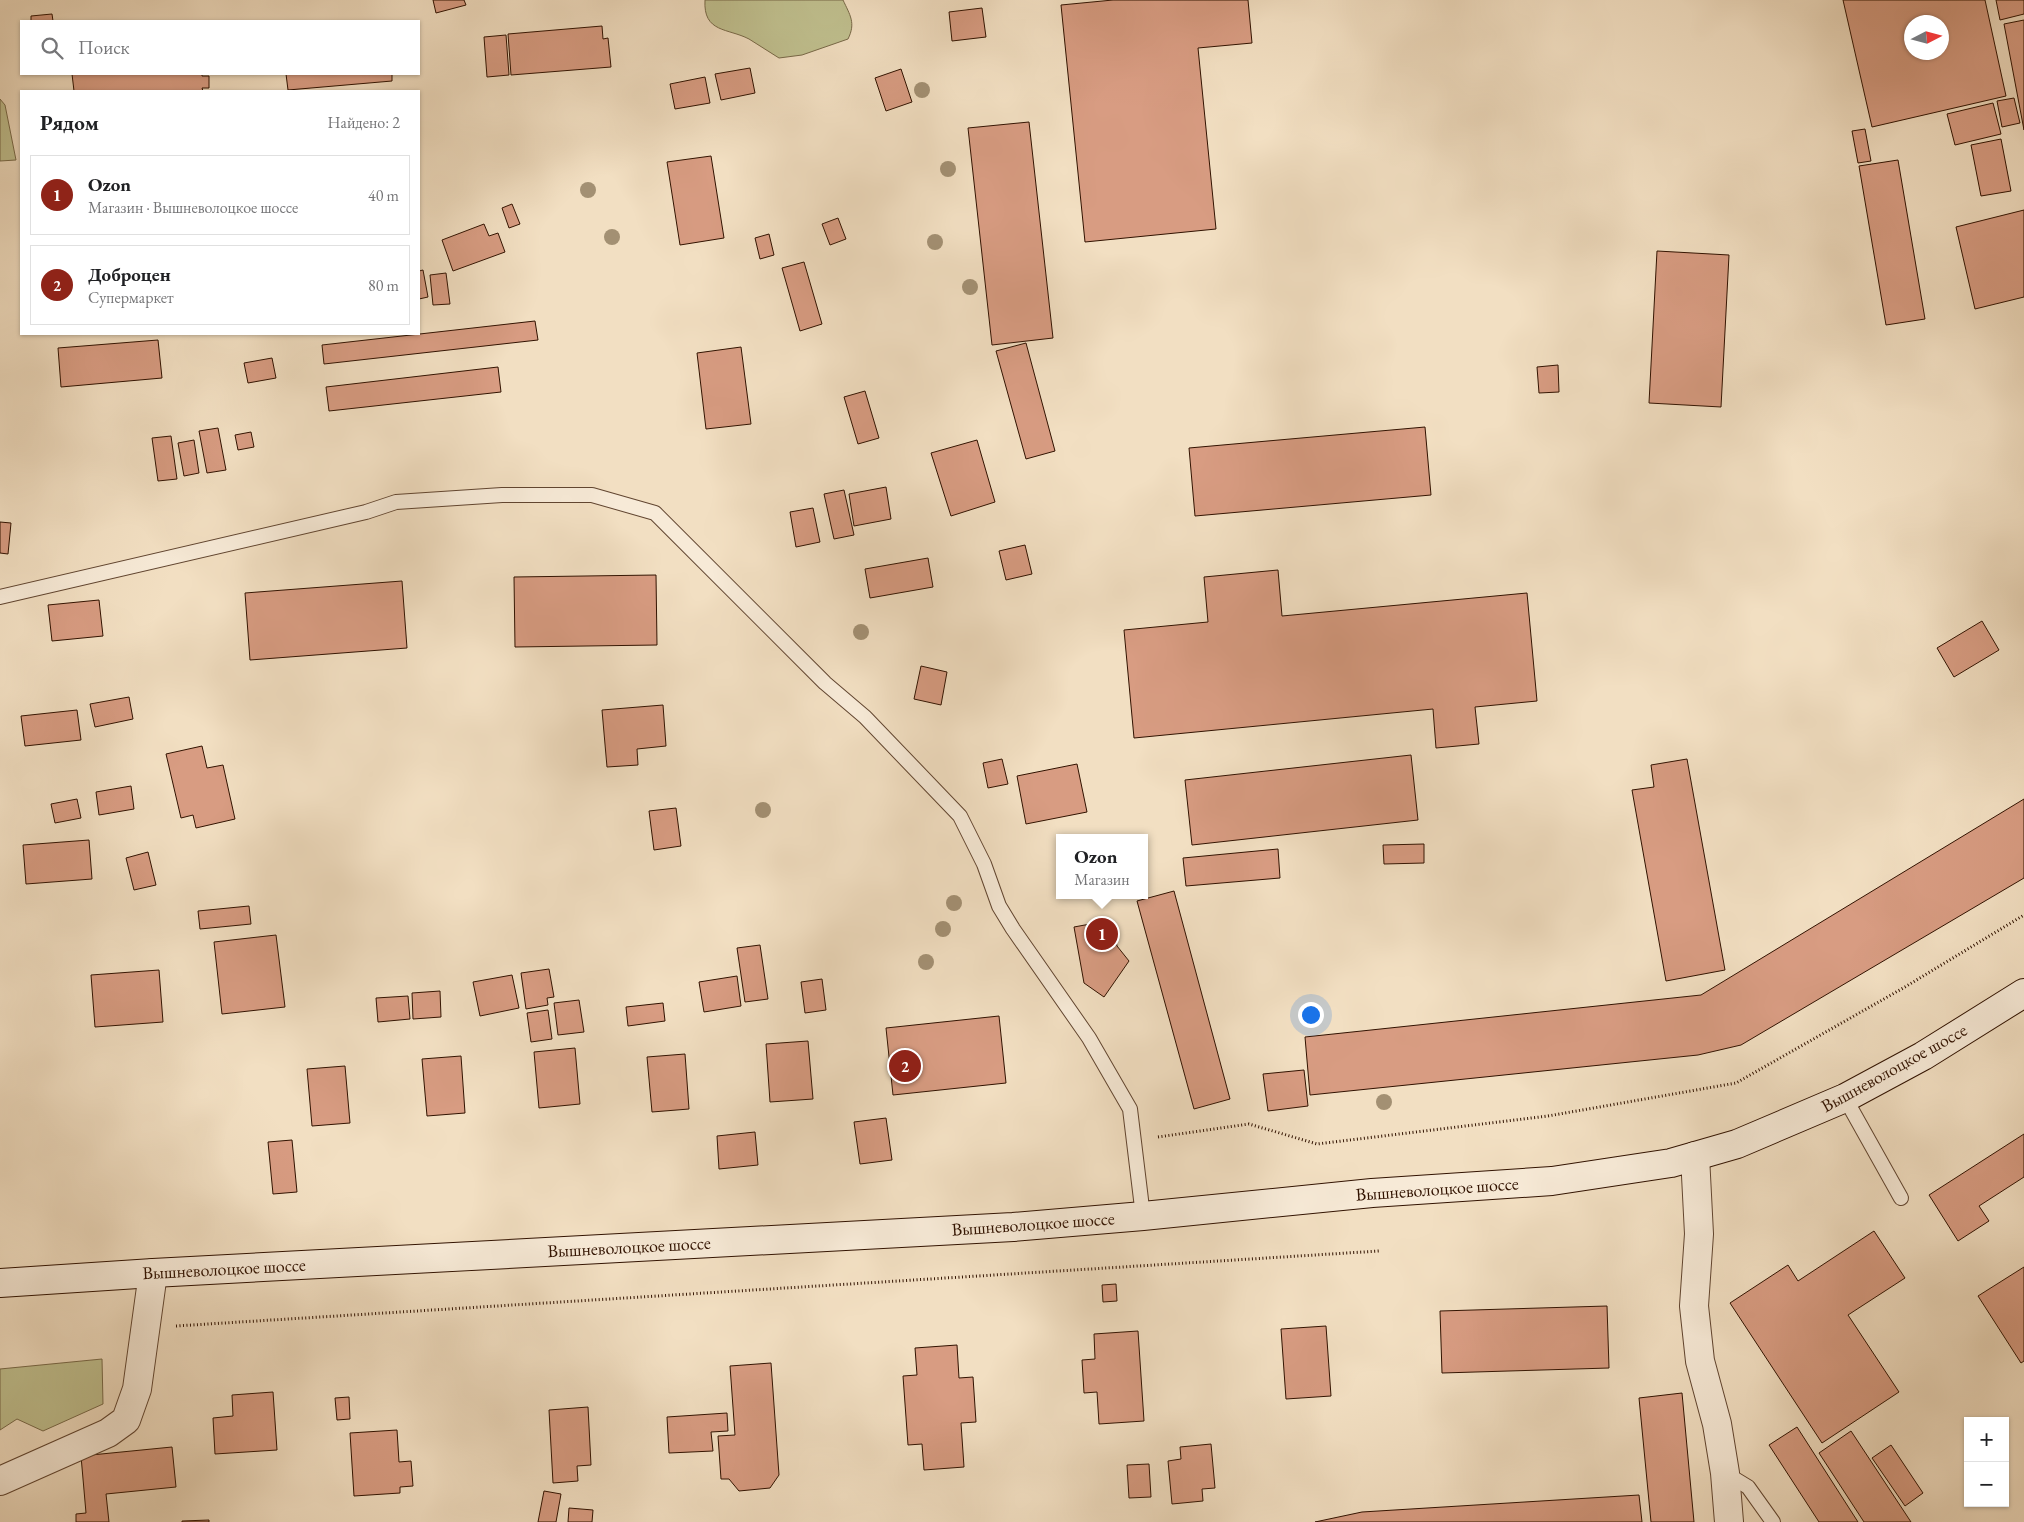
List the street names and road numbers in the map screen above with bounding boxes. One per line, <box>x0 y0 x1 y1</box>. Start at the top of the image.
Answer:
street label: Вышневолоцкое шоссе <box>1817 1018 1971 1117</box>
street label: Вышневолоцкое шоссе <box>1355 1171 1519 1206</box>
street label: Вышневолоцкое шоссе <box>951 1206 1115 1241</box>
street label: Вышневолоцкое шоссе <box>547 1231 711 1262</box>
street label: Вышневолоцкое шоссе <box>142 1253 306 1284</box>

